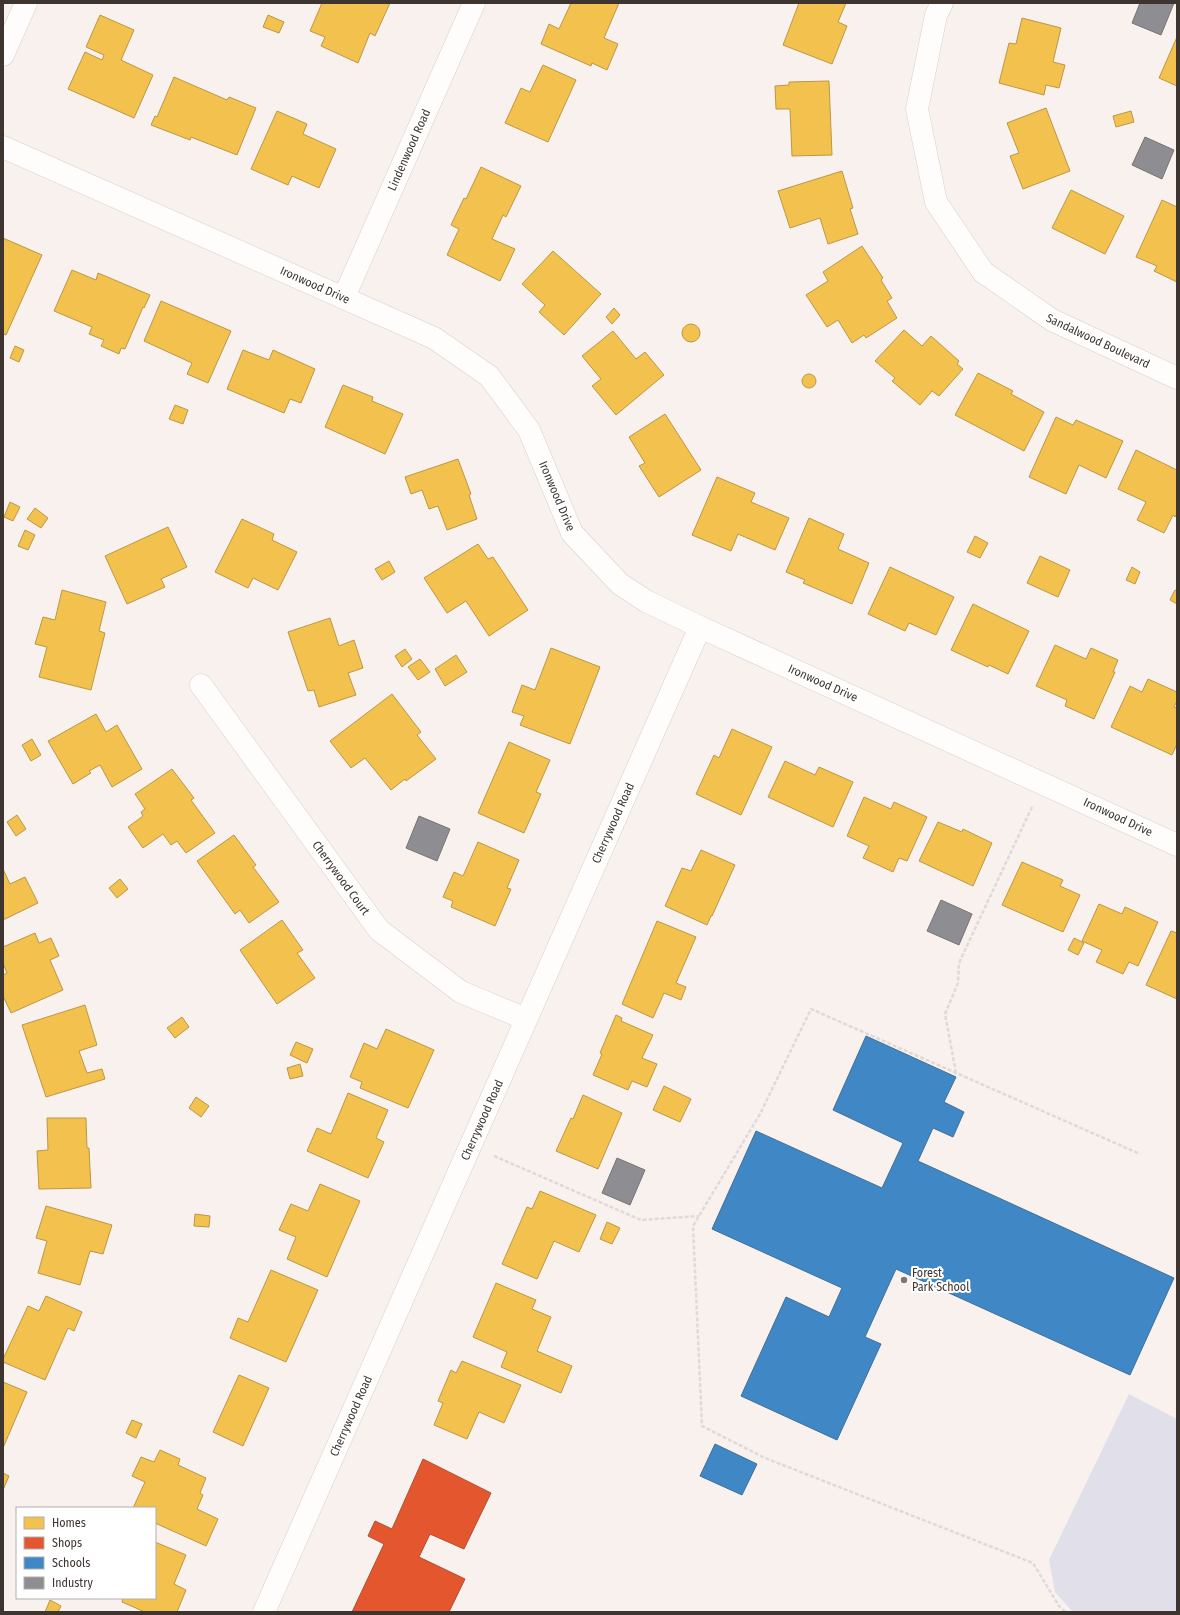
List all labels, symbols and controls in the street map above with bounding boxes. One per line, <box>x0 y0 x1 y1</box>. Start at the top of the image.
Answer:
street label: Lindenwood Road <box>385 107 433 193</box>
street label: Ironwood Drive <box>278 263 352 307</box>
street label: Sandalwood Boulevard <box>1044 311 1152 371</box>
street label: Ironwood Drive <box>536 459 578 533</box>
street label: Ironwood Drive <box>786 661 860 705</box>
street label: Cherrywood Road <box>589 781 637 865</box>
street label: Ironwood Drive <box>1081 795 1155 839</box>
street label: Cherrywood Court <box>309 838 373 918</box>
street label: Cherrywood Road <box>458 1078 506 1162</box>
place label: Forest Park School <box>912 1266 969 1294</box>
marker: Forest Park School <box>899 1275 909 1285</box>
street label: Cherrywood Road <box>327 1374 375 1458</box>
legend <box>16 1507 156 1599</box>
text: Homes <box>52 1516 86 1530</box>
text: Shops <box>52 1536 82 1550</box>
text: Schools <box>52 1556 90 1570</box>
text: Industry <box>52 1576 93 1590</box>

